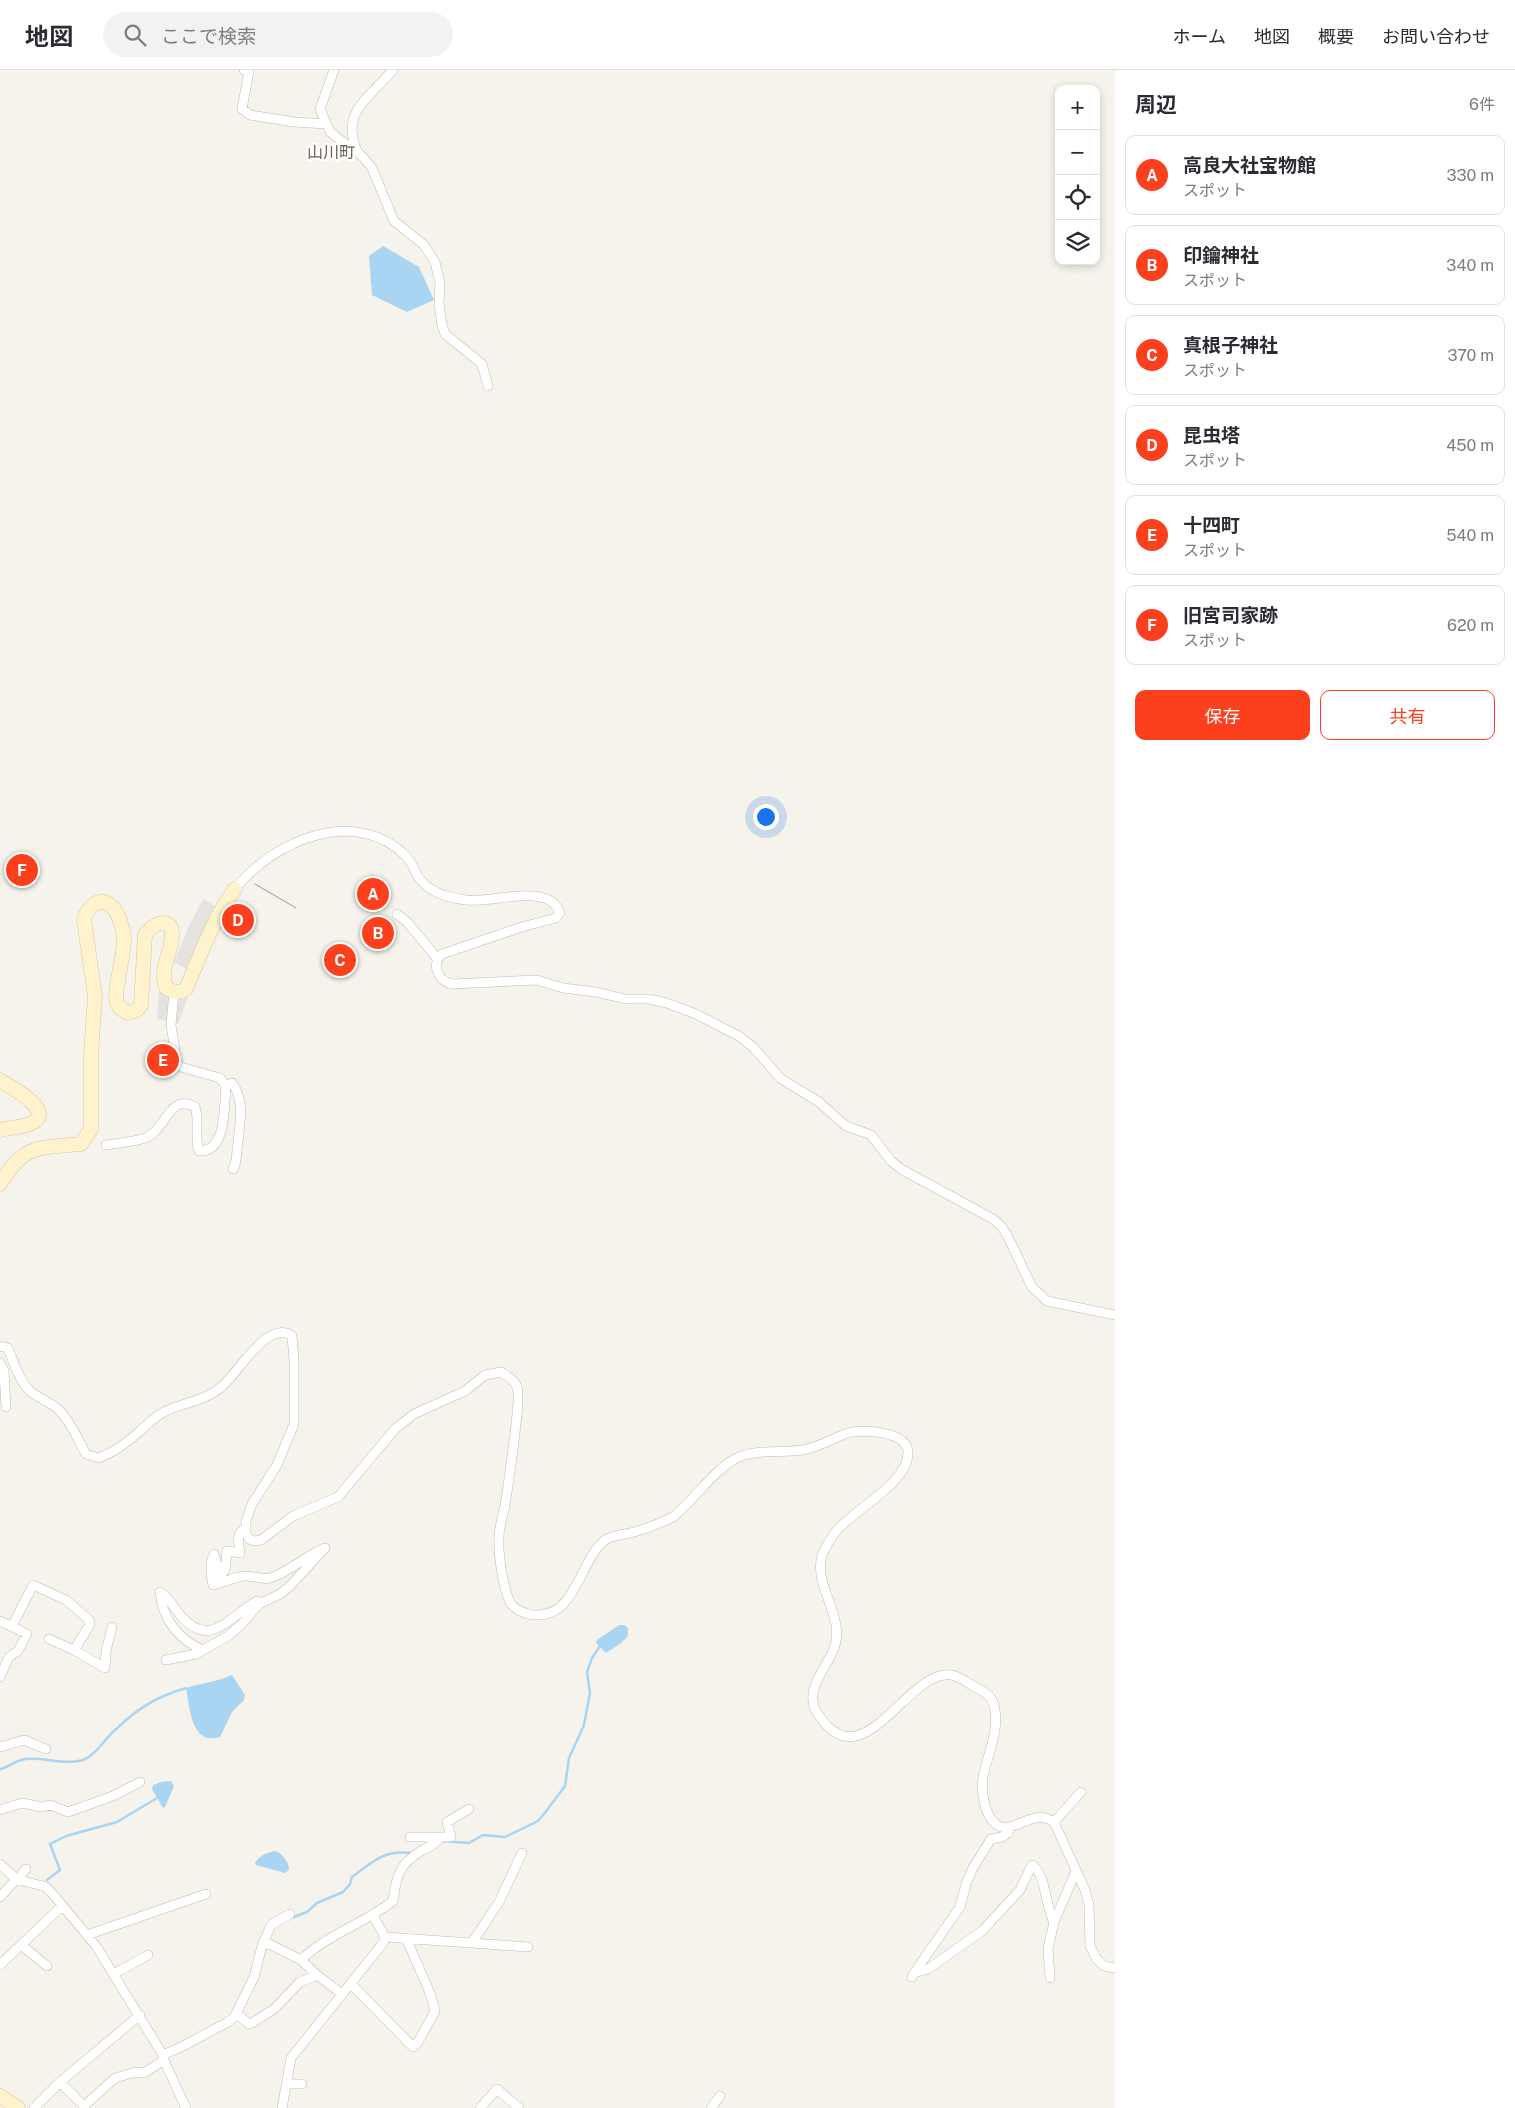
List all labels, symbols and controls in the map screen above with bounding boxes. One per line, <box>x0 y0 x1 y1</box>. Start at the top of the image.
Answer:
search box <box>103 12 453 57</box>
icon: search <box>121 21 149 49</box>
text: 地図 <box>25 22 73 50</box>
text: ここで検索 <box>161 25 256 47</box>
text: ホーム <box>1173 26 1226 47</box>
text: 地図 <box>1254 26 1290 47</box>
text: 概要 <box>1318 26 1354 47</box>
text: お問い合わせ <box>1382 26 1490 47</box>
map controls <box>1055 85 1100 265</box>
button: + <box>1055 85 1100 130</box>
text: 周辺 <box>1135 92 1177 117</box>
text: 6件 <box>1469 95 1495 114</box>
button: − <box>1055 130 1100 175</box>
district label: 山川町 <box>307 143 355 162</box>
text: 高良大社宝物館 <box>1183 154 1316 176</box>
text: A <box>1146 166 1158 185</box>
text: 330 m <box>1447 166 1494 185</box>
button: locate <box>1055 175 1100 220</box>
text: スポット <box>1183 181 1247 200</box>
button: layers <box>1055 220 1100 265</box>
text: 印鑰神社 <box>1183 244 1259 266</box>
text: B <box>1147 256 1157 275</box>
text: 340 m <box>1446 256 1494 275</box>
text: スポット <box>1183 271 1247 290</box>
text: 真根子神社 <box>1183 334 1278 356</box>
text: C <box>1146 346 1158 365</box>
text: 370 m <box>1447 346 1494 365</box>
text: スポット <box>1183 361 1247 380</box>
text: 昆虫塔 <box>1183 424 1240 446</box>
text: D <box>1146 436 1158 455</box>
text: 450 m <box>1446 436 1494 455</box>
text: スポット <box>1183 451 1247 470</box>
text: 十四町 <box>1183 514 1240 536</box>
text: E <box>1147 526 1157 545</box>
text: 540 m <box>1446 526 1494 545</box>
text: スポット <box>1183 541 1247 560</box>
text: 旧宮司家跡 <box>1183 604 1278 626</box>
text: F <box>1147 616 1157 635</box>
text: 620 m <box>1447 616 1494 635</box>
text: スポット <box>1183 631 1247 650</box>
button: 保存 <box>1135 690 1310 740</box>
button: 共有 <box>1320 690 1495 740</box>
your location <box>753 804 779 830</box>
pin: F <box>6 851 38 889</box>
pin: A <box>357 875 389 913</box>
pin: D <box>222 901 254 939</box>
pin: B <box>362 914 394 952</box>
pin: C <box>324 941 356 979</box>
pin: E <box>147 1041 179 1079</box>

